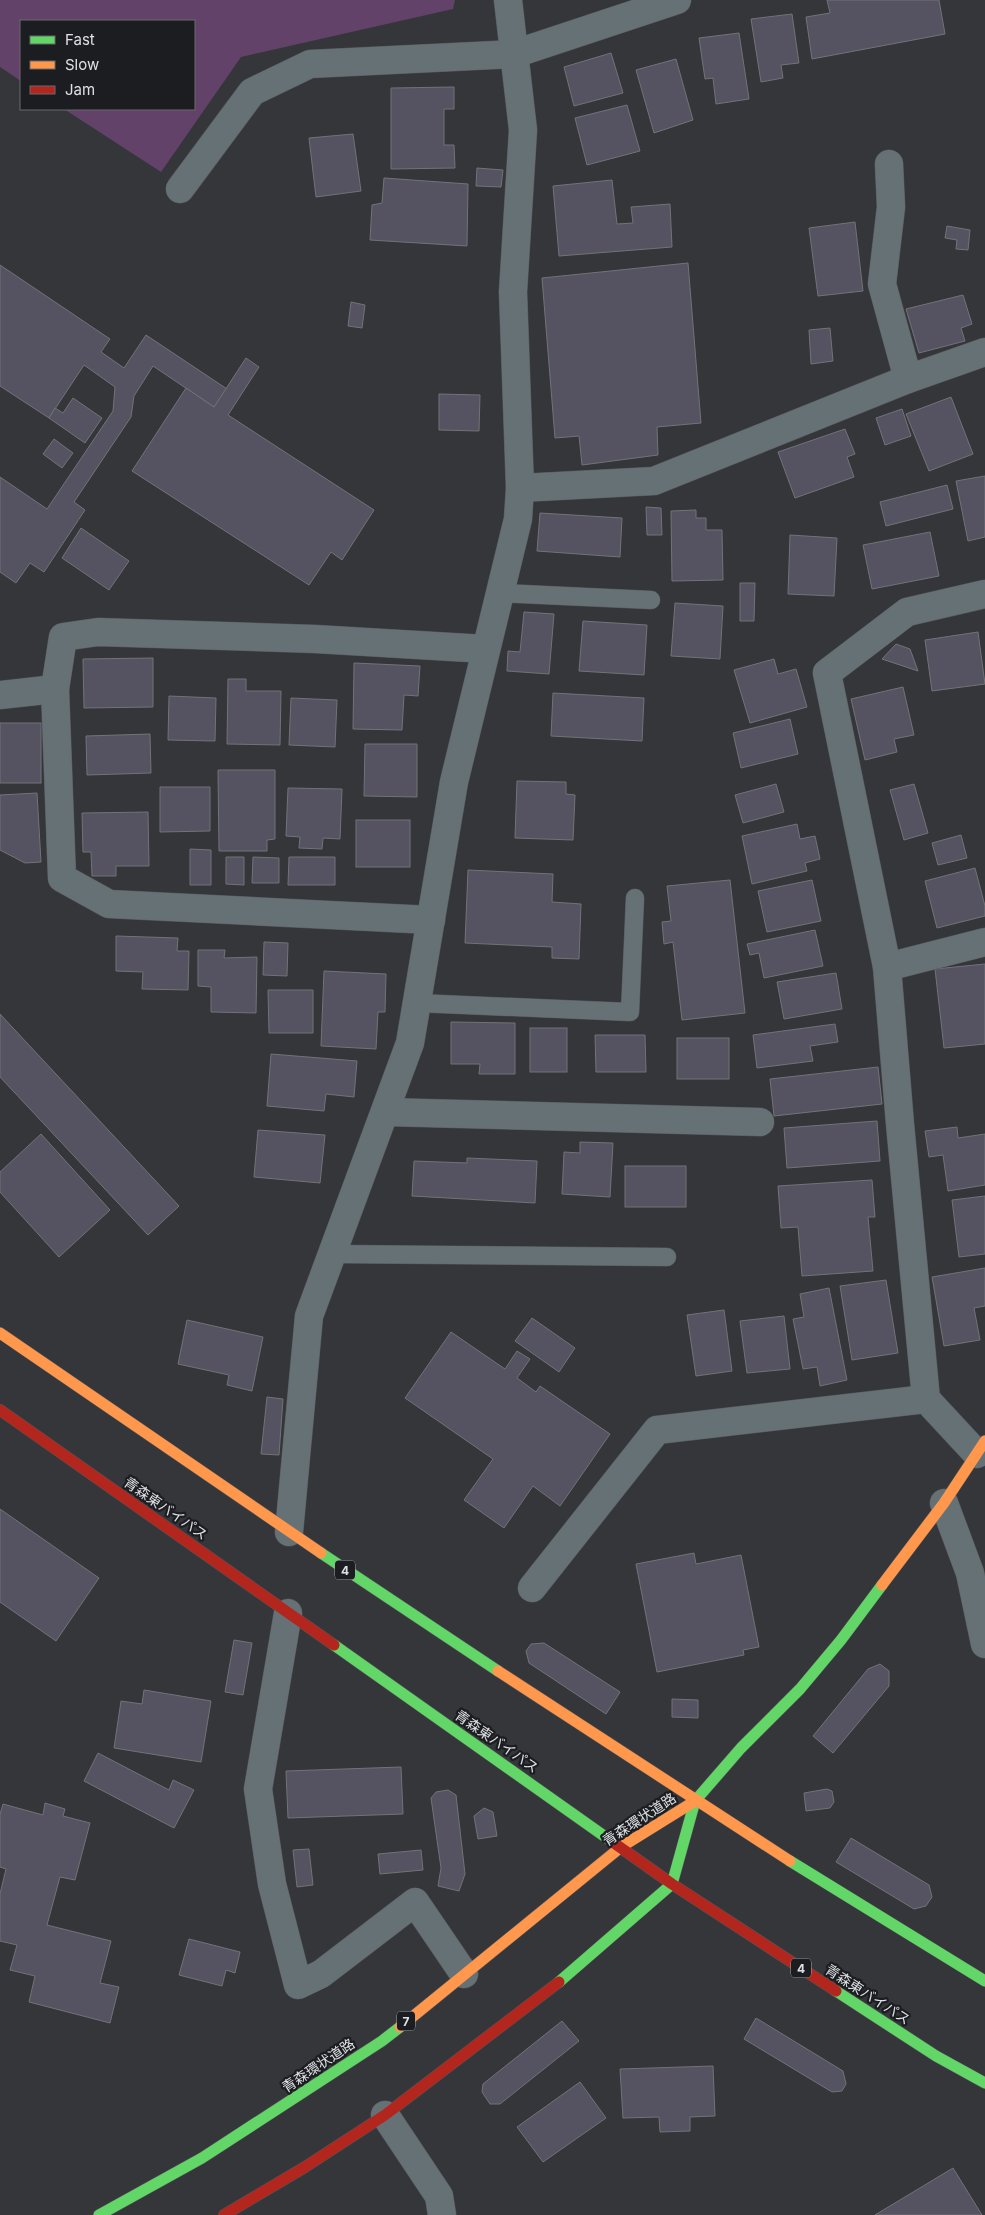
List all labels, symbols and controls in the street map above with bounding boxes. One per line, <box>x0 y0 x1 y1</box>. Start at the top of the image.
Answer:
legend <box>20 20 195 110</box>
text: Fast <box>65 30 95 49</box>
text: Slow <box>65 55 99 74</box>
text: Jam <box>65 80 95 99</box>
street label: 青森東バイパス <box>121 1473 211 1543</box>
road number: 4 <box>335 1560 355 1580</box>
street label: 青森東バイパス <box>452 1706 542 1776</box>
street label: 青森環状道路 <box>599 1789 679 1849</box>
road number: 4 <box>791 1959 811 1978</box>
street label: 青森東バイパス <box>822 1960 914 2028</box>
road number: 7 <box>397 2012 415 2030</box>
street label: 青森環状道路 <box>278 2034 358 2096</box>

